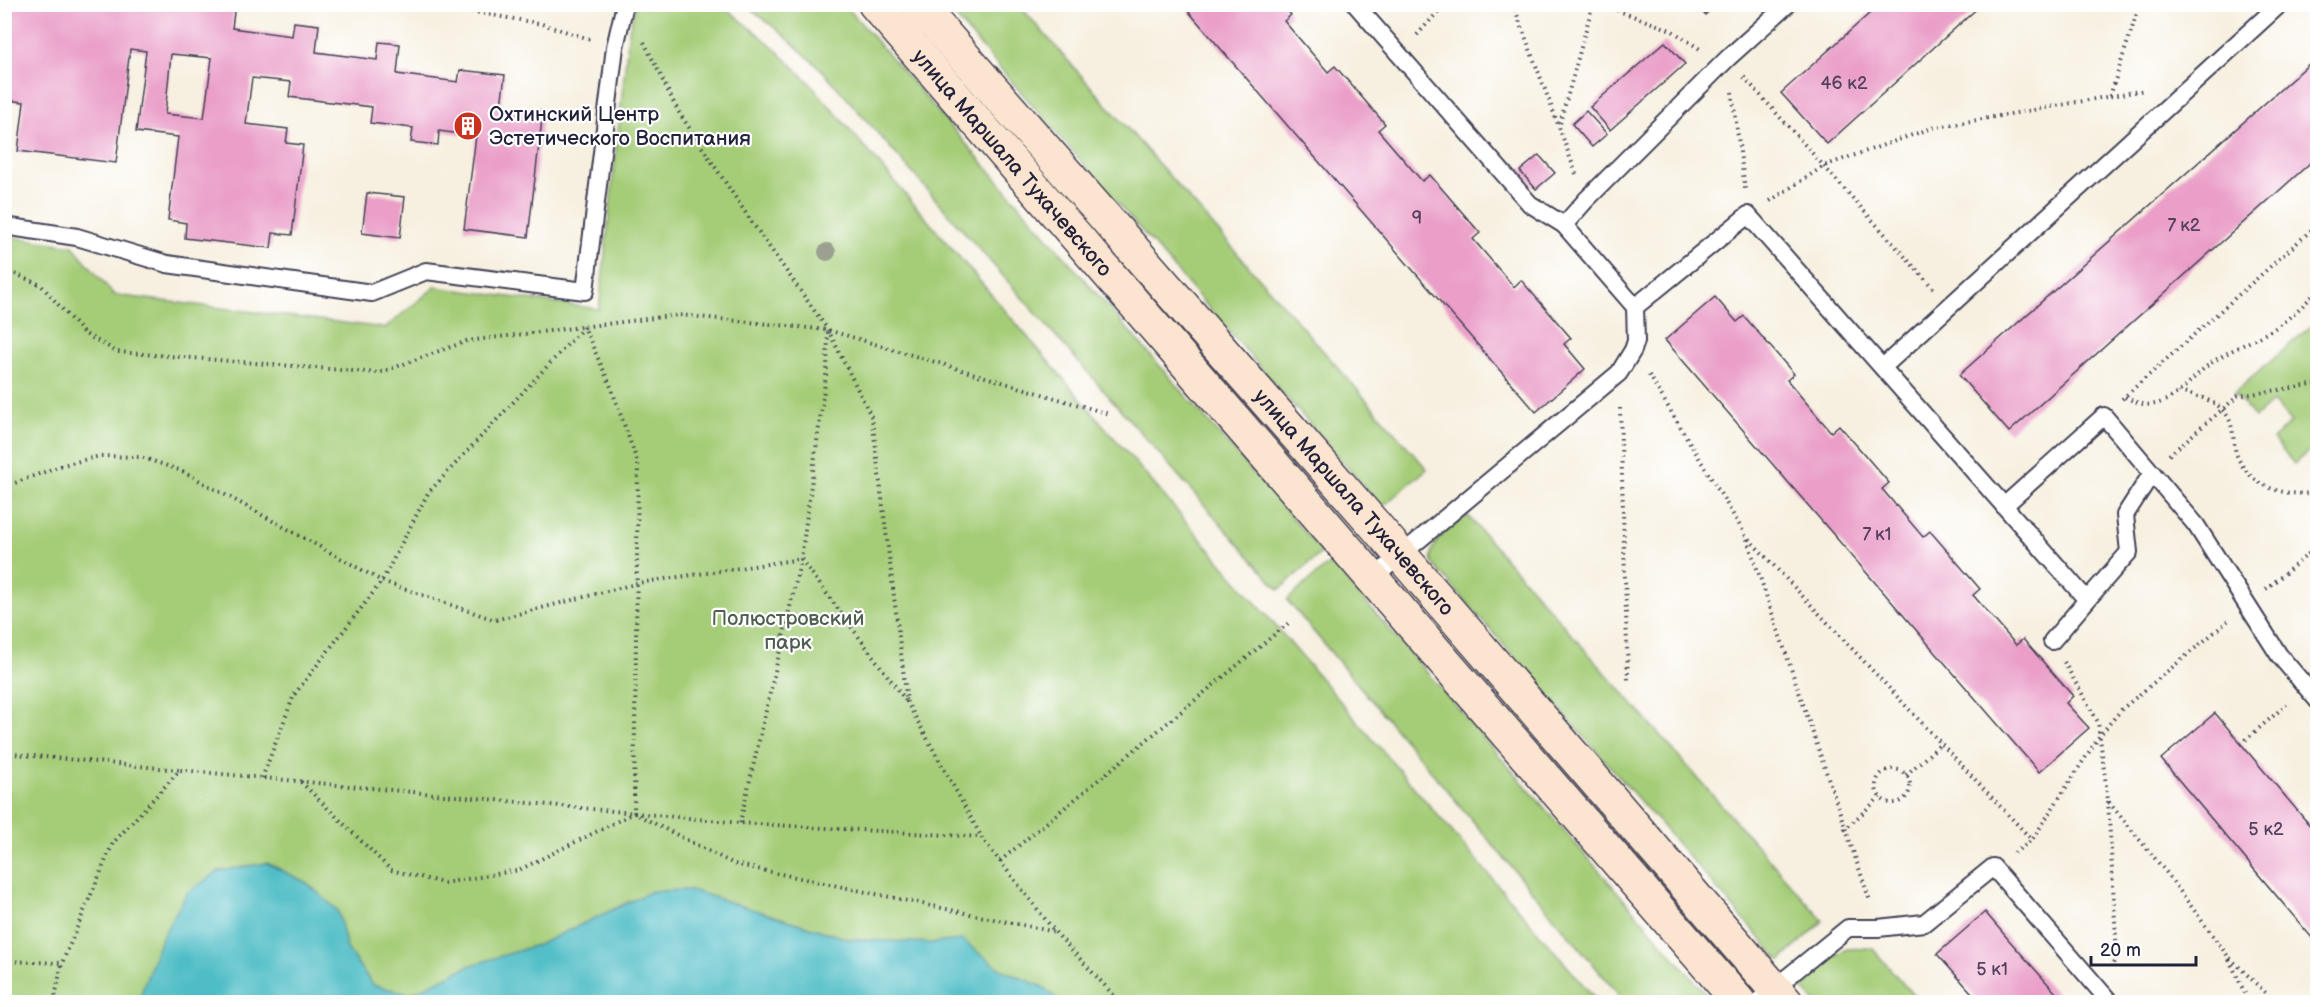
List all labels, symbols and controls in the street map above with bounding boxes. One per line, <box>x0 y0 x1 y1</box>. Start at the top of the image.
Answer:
street label: улица Маршала Тухачевского <box>907 44 1117 282</box>
house number: 46 к2 <box>1820 73 1868 94</box>
place label: Охтинский Центр Эстетического Воспитания <box>489 102 751 151</box>
building icon: Охтинский Центр Эстетического Воспитания <box>452 110 484 142</box>
house number: 9 <box>1412 208 1422 229</box>
house number: 7 к2 <box>2168 215 2201 236</box>
street label: улица Маршала Тухачевского <box>1248 384 1459 621</box>
house number: 7 к1 <box>1862 524 1892 545</box>
park label: Полюстровский парк <box>711 606 865 655</box>
house number: 5 к2 <box>2248 819 2284 840</box>
scale bar <box>2091 929 2196 967</box>
text: 20 m <box>2100 940 2141 961</box>
house number: 5 к1 <box>1976 959 2008 980</box>

